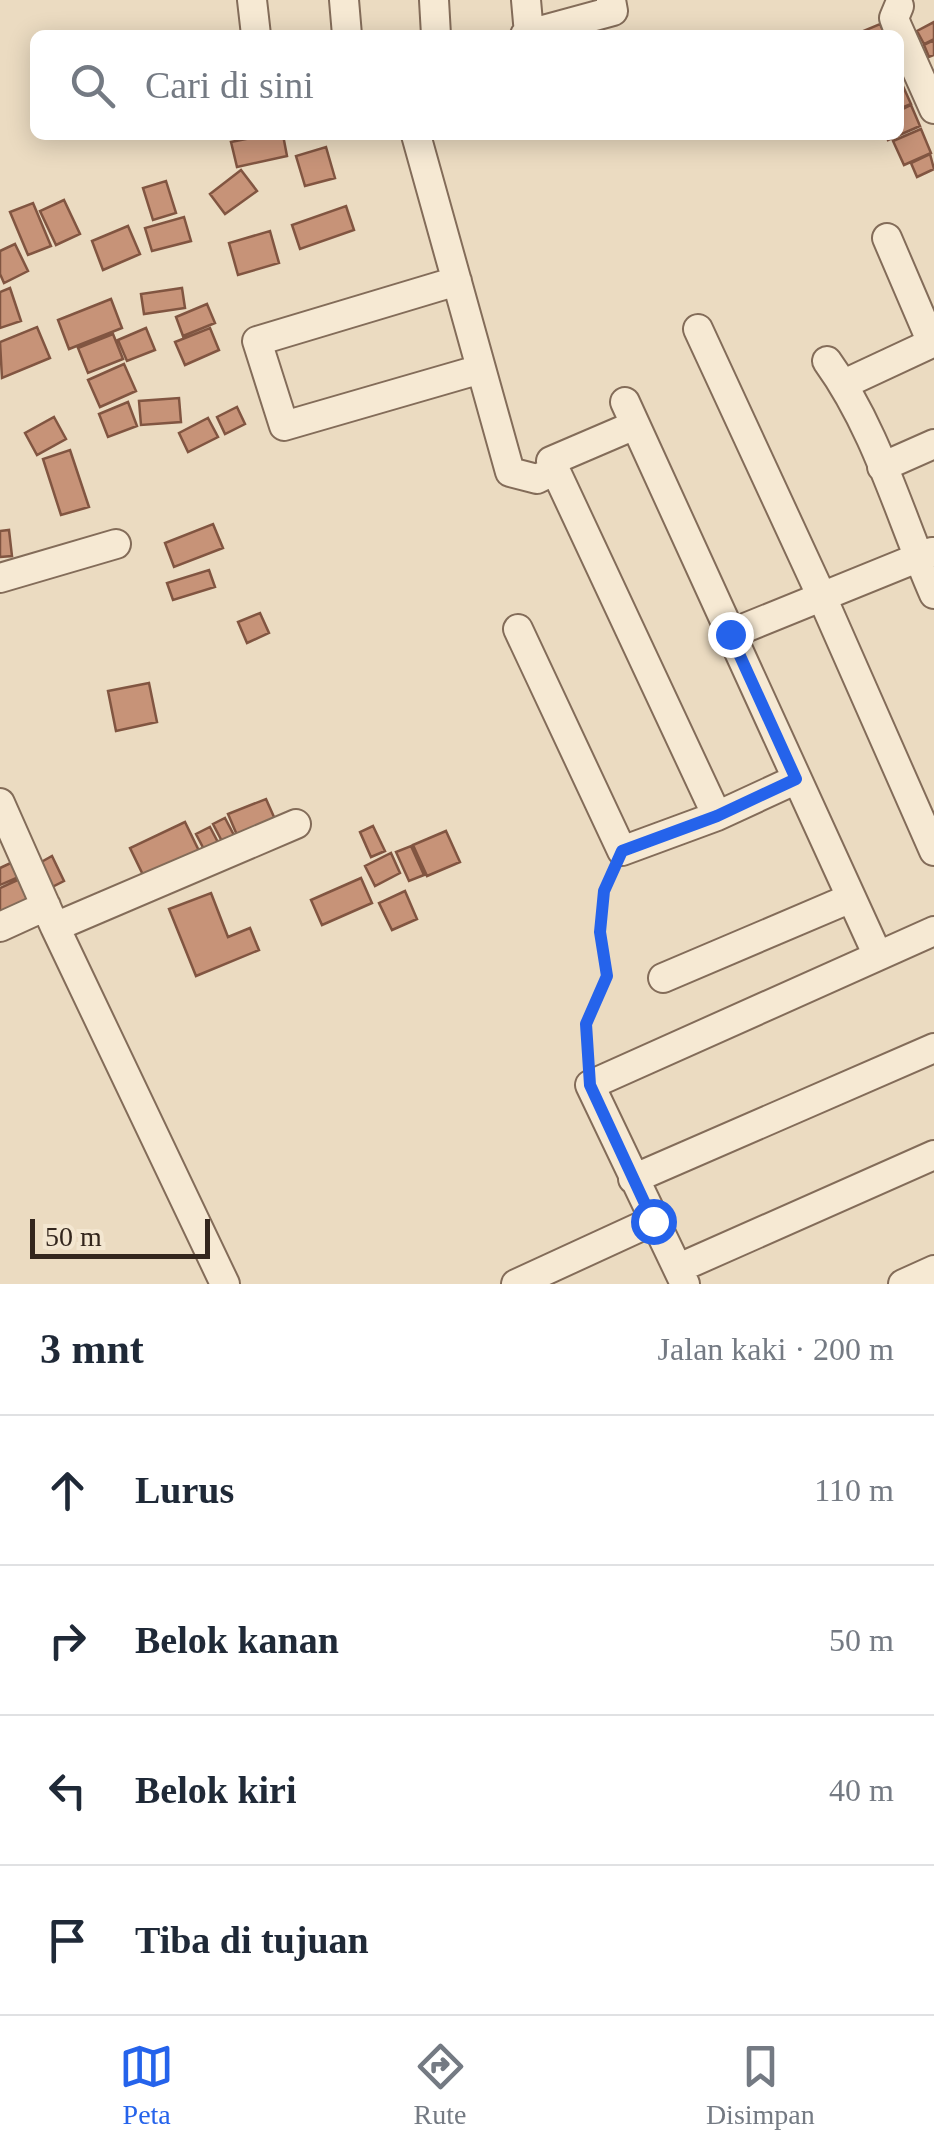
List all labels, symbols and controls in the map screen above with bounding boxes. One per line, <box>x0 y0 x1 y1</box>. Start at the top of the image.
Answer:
search box <box>30 30 904 140</box>
icon: search <box>65 58 120 113</box>
text: Cari di sini <box>145 64 314 106</box>
route end <box>708 612 754 658</box>
route start <box>631 1199 677 1245</box>
scale bar <box>30 1214 210 1258</box>
text: 50 m <box>45 1221 102 1252</box>
text: 3 mnt <box>40 1326 144 1372</box>
text: Jalan kaki · 200 m <box>658 1331 894 1367</box>
icon: ahead <box>40 1463 95 1518</box>
text: Lurus <box>135 1469 234 1511</box>
text: 110 m <box>814 1472 894 1508</box>
icon: right <box>40 1613 95 1668</box>
text: Belok kanan <box>135 1619 339 1661</box>
text: 50 m <box>829 1622 894 1658</box>
icon: left <box>40 1763 95 1818</box>
text: Belok kiri <box>135 1769 297 1811</box>
text: 40 m <box>829 1772 894 1808</box>
icon: arrive <box>40 1913 95 1968</box>
text: Tiba di tujuan <box>135 1919 369 1961</box>
tab: Peta <box>119 2039 174 2131</box>
tab: Rute <box>413 2039 468 2131</box>
tab: Disimpan <box>706 2039 815 2131</box>

